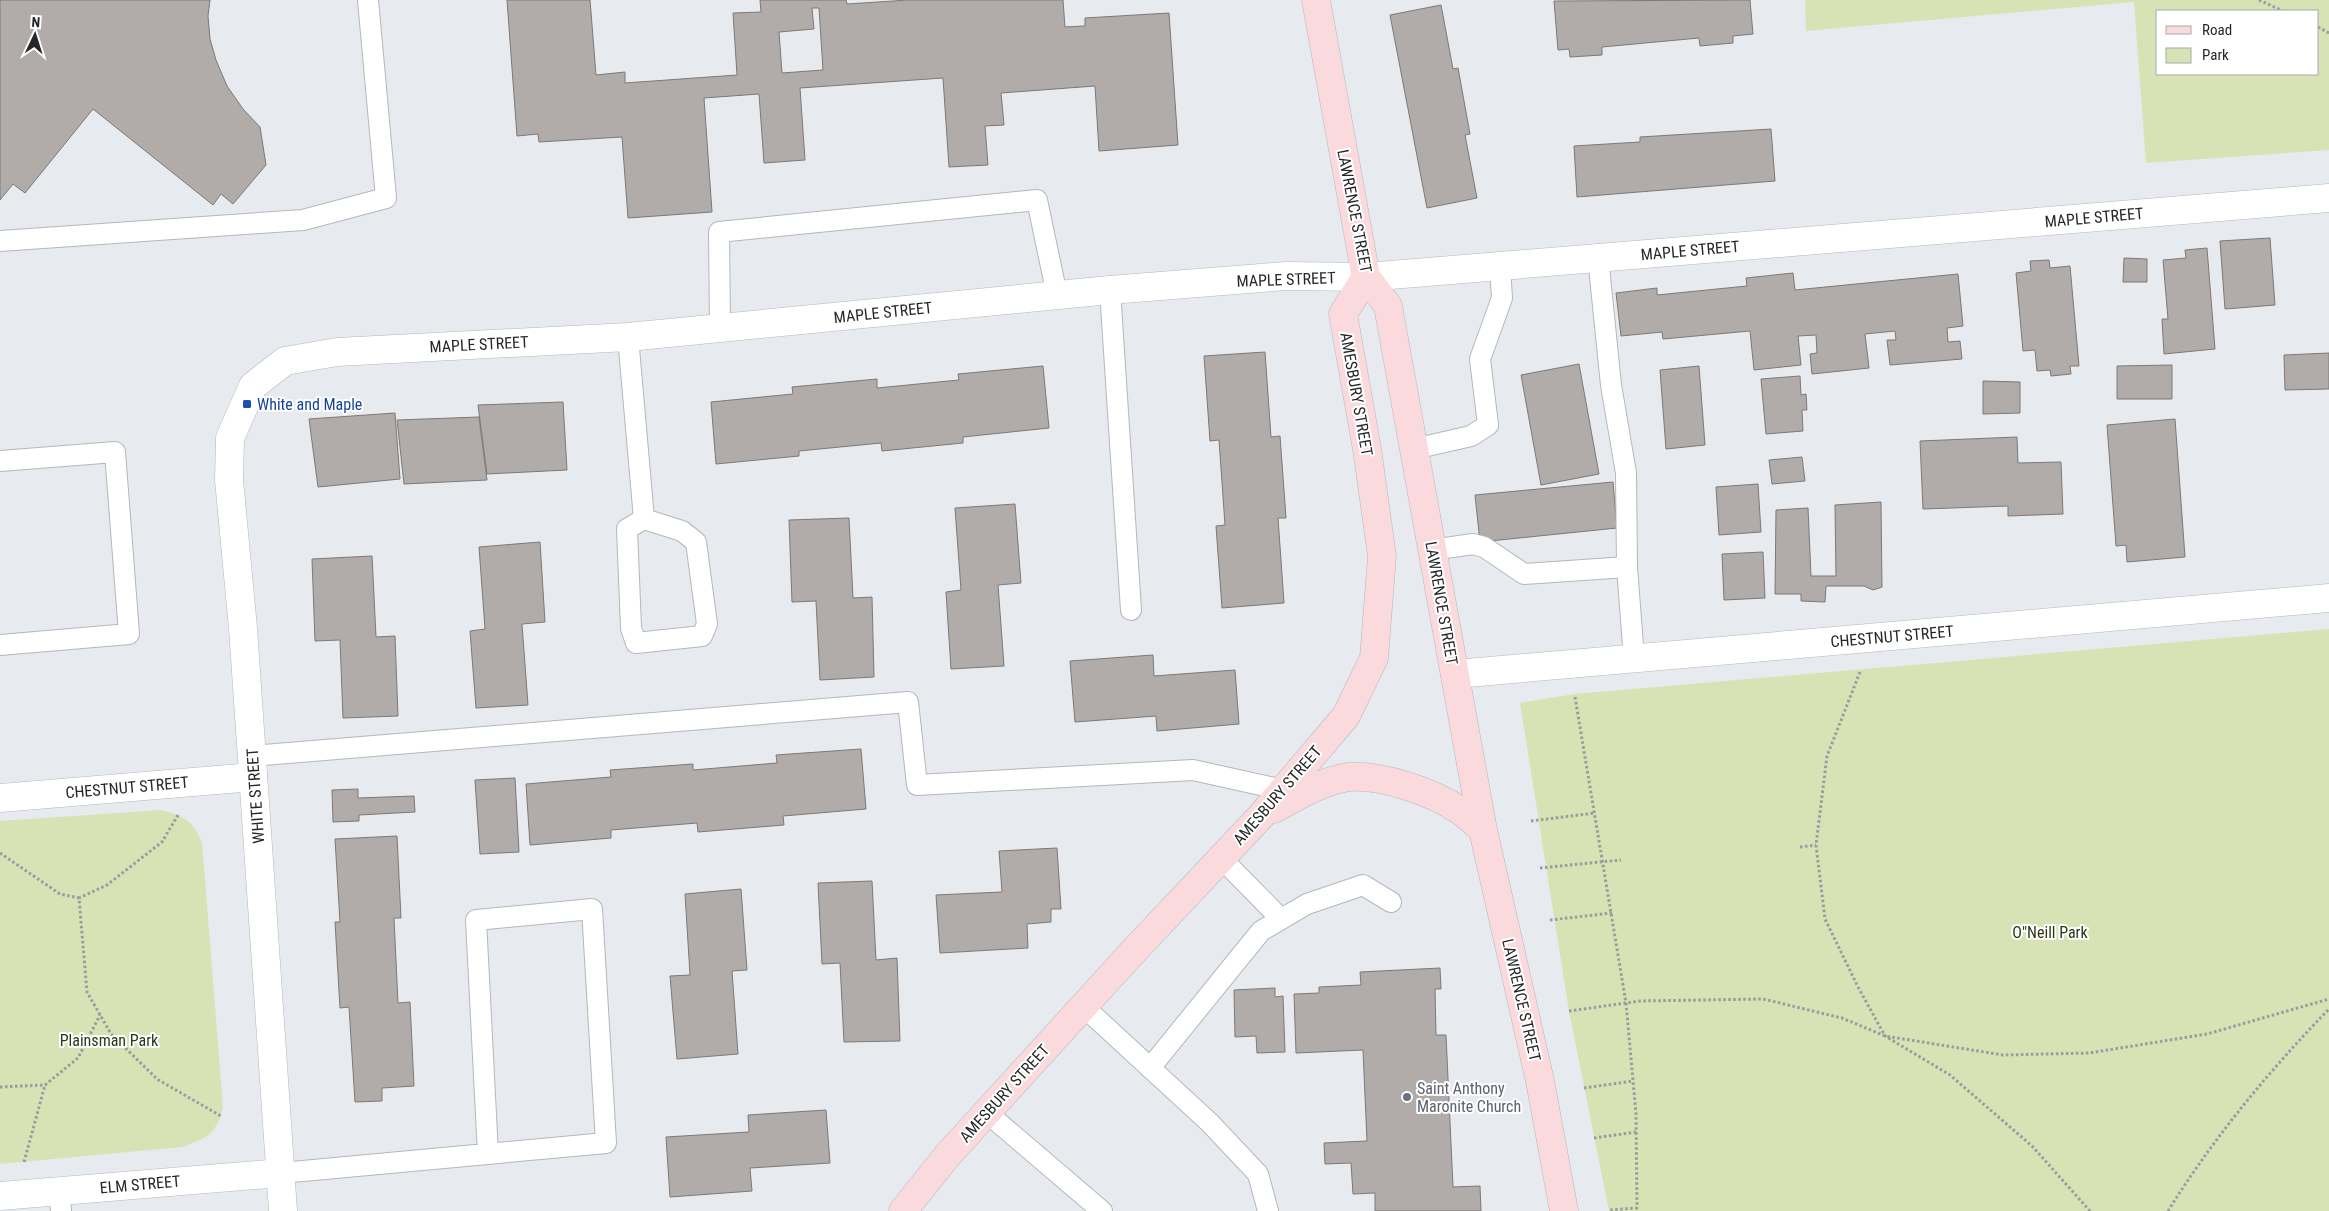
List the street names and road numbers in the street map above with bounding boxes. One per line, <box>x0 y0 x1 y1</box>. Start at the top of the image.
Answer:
street label: LAWRENCE STREET <box>1333 148 1376 274</box>
street label: MAPLE STREET <box>2044 204 2144 231</box>
street label: MAPLE STREET <box>1640 237 1740 264</box>
street label: MAPLE STREET <box>1236 268 1336 291</box>
street label: MAPLE STREET <box>833 298 933 327</box>
street label: AMESBURY STREET <box>1336 331 1377 457</box>
street label: MAPLE STREET <box>429 332 529 357</box>
street label: LAWRENCE STREET <box>1421 540 1462 666</box>
street label: CHESTNUT STREET <box>1830 622 1954 651</box>
street label: AMESBURY STREET <box>1229 742 1326 849</box>
street label: WHITE STREET <box>243 748 268 844</box>
street label: CHESTNUT STREET <box>65 773 189 802</box>
street label: LAWRENCE STREET <box>1498 937 1545 1063</box>
street label: AMESBURY STREET <box>955 1041 1053 1146</box>
street label: ELM STREET <box>99 1172 181 1197</box>

